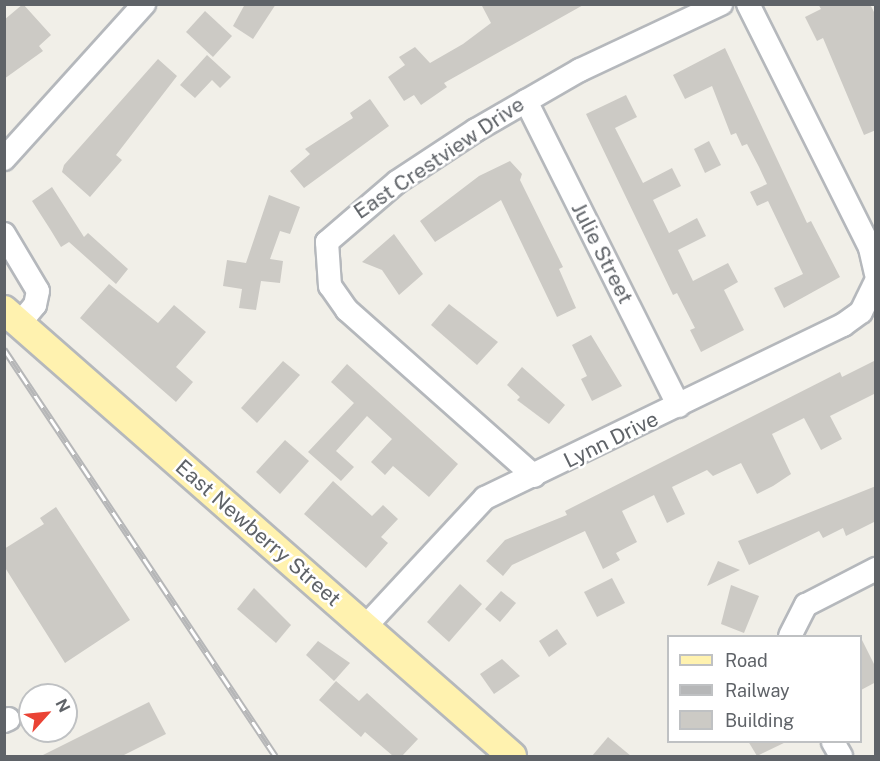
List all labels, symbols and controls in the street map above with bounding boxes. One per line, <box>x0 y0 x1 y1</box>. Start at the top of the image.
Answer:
street label: East Crestview Drive <box>349 92 529 224</box>
street label: Julie Street <box>566 198 638 308</box>
street label: Lynn Drive <box>560 406 662 474</box>
street label: East Newberry Street <box>170 454 346 612</box>
legend <box>667 635 862 743</box>
text: Road <box>725 650 768 671</box>
text: Railway <box>725 680 790 701</box>
north arrow <box>18 683 78 743</box>
text: N <box>51 696 74 715</box>
text: Building <box>725 710 794 731</box>

